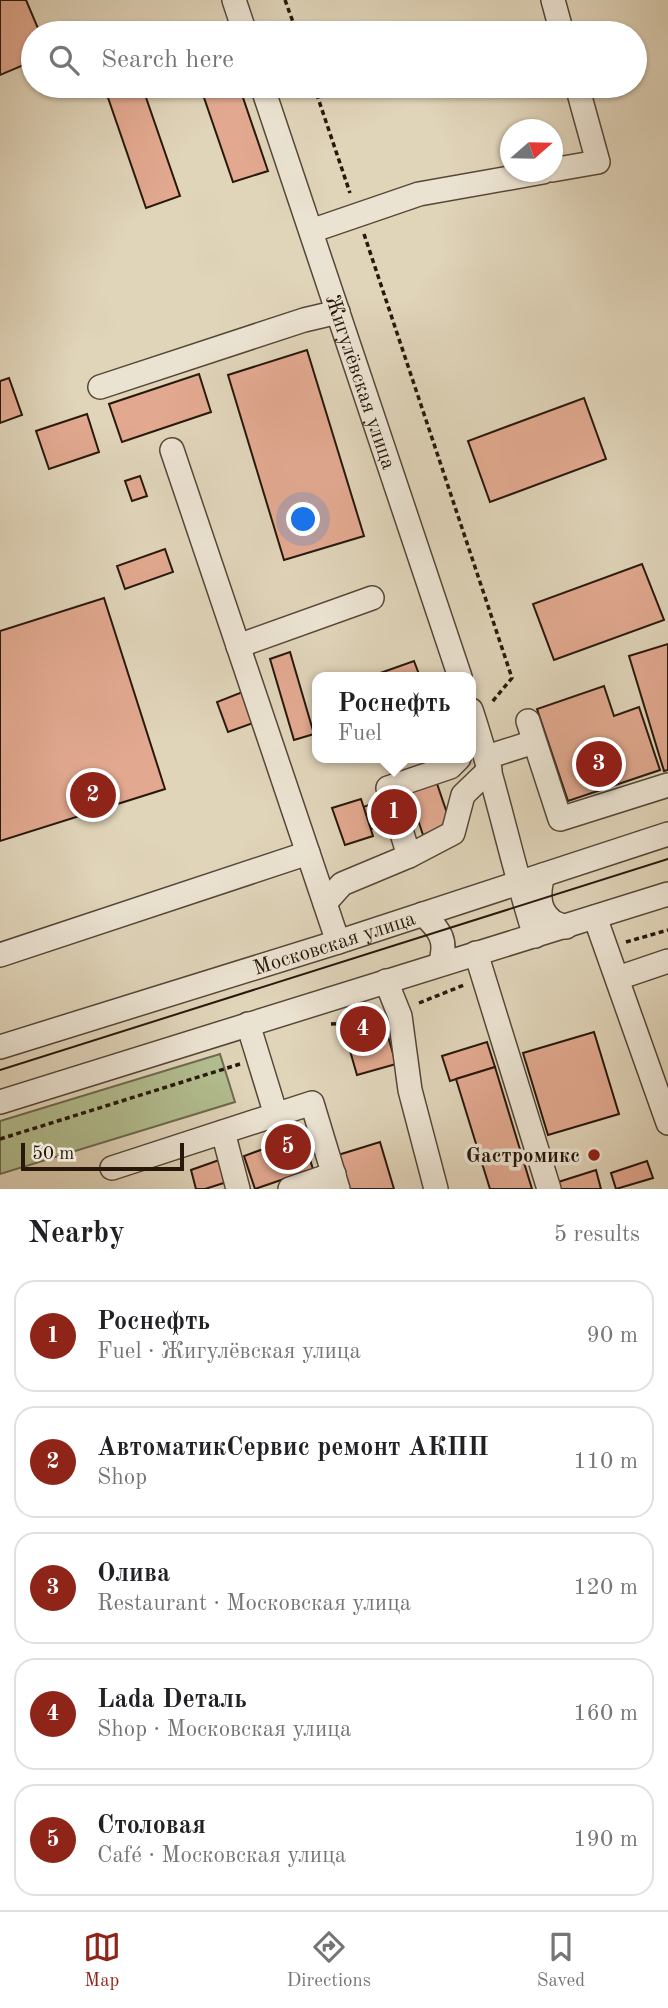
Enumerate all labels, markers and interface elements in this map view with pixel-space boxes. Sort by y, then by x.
search box [21,21,647,98]
icon: search [45,41,83,79]
text: Search here [101,47,234,73]
north arrow [500,119,563,182]
street label: Жигулёвская улица [321,292,399,472]
your location [286,502,320,536]
popup [312,672,476,763]
text: Роснефть [337,691,451,717]
text: Fuel [337,722,382,745]
pin: 3 [576,738,622,790]
pin: 2 [70,769,116,821]
pin: 1 [371,786,417,838]
street label: Московская улица [251,908,418,980]
pin: 4 [340,1003,386,1055]
pin: 5 [265,1121,311,1173]
scale bar [21,1140,184,1172]
text: 50 m [32,1145,74,1164]
place label: Gастромикс [466,1146,580,1167]
marker: Gастромикс [586,1147,602,1163]
text: Nearby [28,1219,125,1249]
text: 5 results [554,1223,640,1246]
text: Роснефть [97,1309,210,1335]
text: 1 [46,1324,60,1347]
text: 90 m [587,1324,638,1347]
text: Fuel · Жигулёвская улица [97,1340,361,1363]
text: АвтоматикСервис ремонт АКПП [97,1435,489,1461]
text: 2 [46,1450,60,1473]
text: 110 m [573,1450,638,1473]
text: Shop [97,1466,147,1489]
text: Олива [97,1561,170,1587]
text: 3 [46,1576,60,1599]
text: 120 m [573,1576,638,1599]
text: Restaurant · Московская улица [97,1592,411,1615]
text: Lada Dеталь [97,1687,247,1713]
text: 4 [46,1702,60,1725]
text: 160 m [573,1702,638,1725]
text: Shop · Московская улица [97,1718,351,1741]
text: Столовая [97,1813,206,1839]
text: 5 [46,1828,60,1851]
text: 190 m [573,1828,638,1851]
text: Café · Московская улица [97,1844,346,1867]
tab: Map [83,1928,121,1993]
tab: Directions [287,1928,371,1993]
tab: Saved [537,1928,585,1993]

